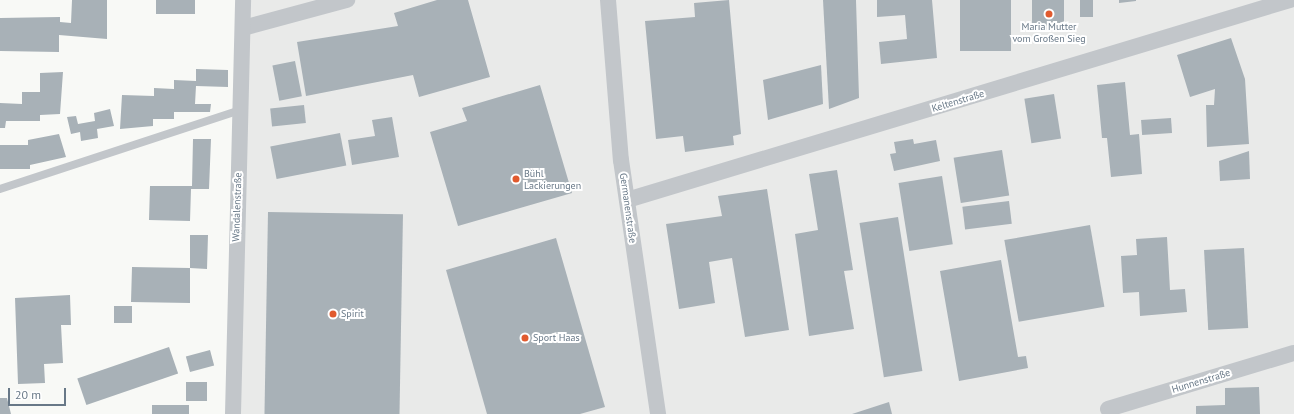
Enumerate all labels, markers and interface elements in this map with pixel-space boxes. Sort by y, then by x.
marker: Maria Mutter vom Großen Sieg [1044,9,1054,19]
place label: Maria Mutter vom Großen Sieg [1012,20,1086,44]
street label: Keltenstraße [930,87,986,115]
place label: Bühl Lackierungen [524,167,581,190]
street label: Wandalenstraße [230,172,244,242]
street label: Germanenstraße [617,172,639,244]
marker: Bühl Lackierungen [511,174,521,184]
place label: Spirit [341,308,364,320]
marker: Spirit [328,309,338,319]
place label: Sport Haas [533,332,580,344]
marker: Sport Haas [520,333,530,343]
street label: Hunnenstraße [1170,366,1232,396]
scale bar [10,380,68,406]
text: 20 m [15,387,41,402]

